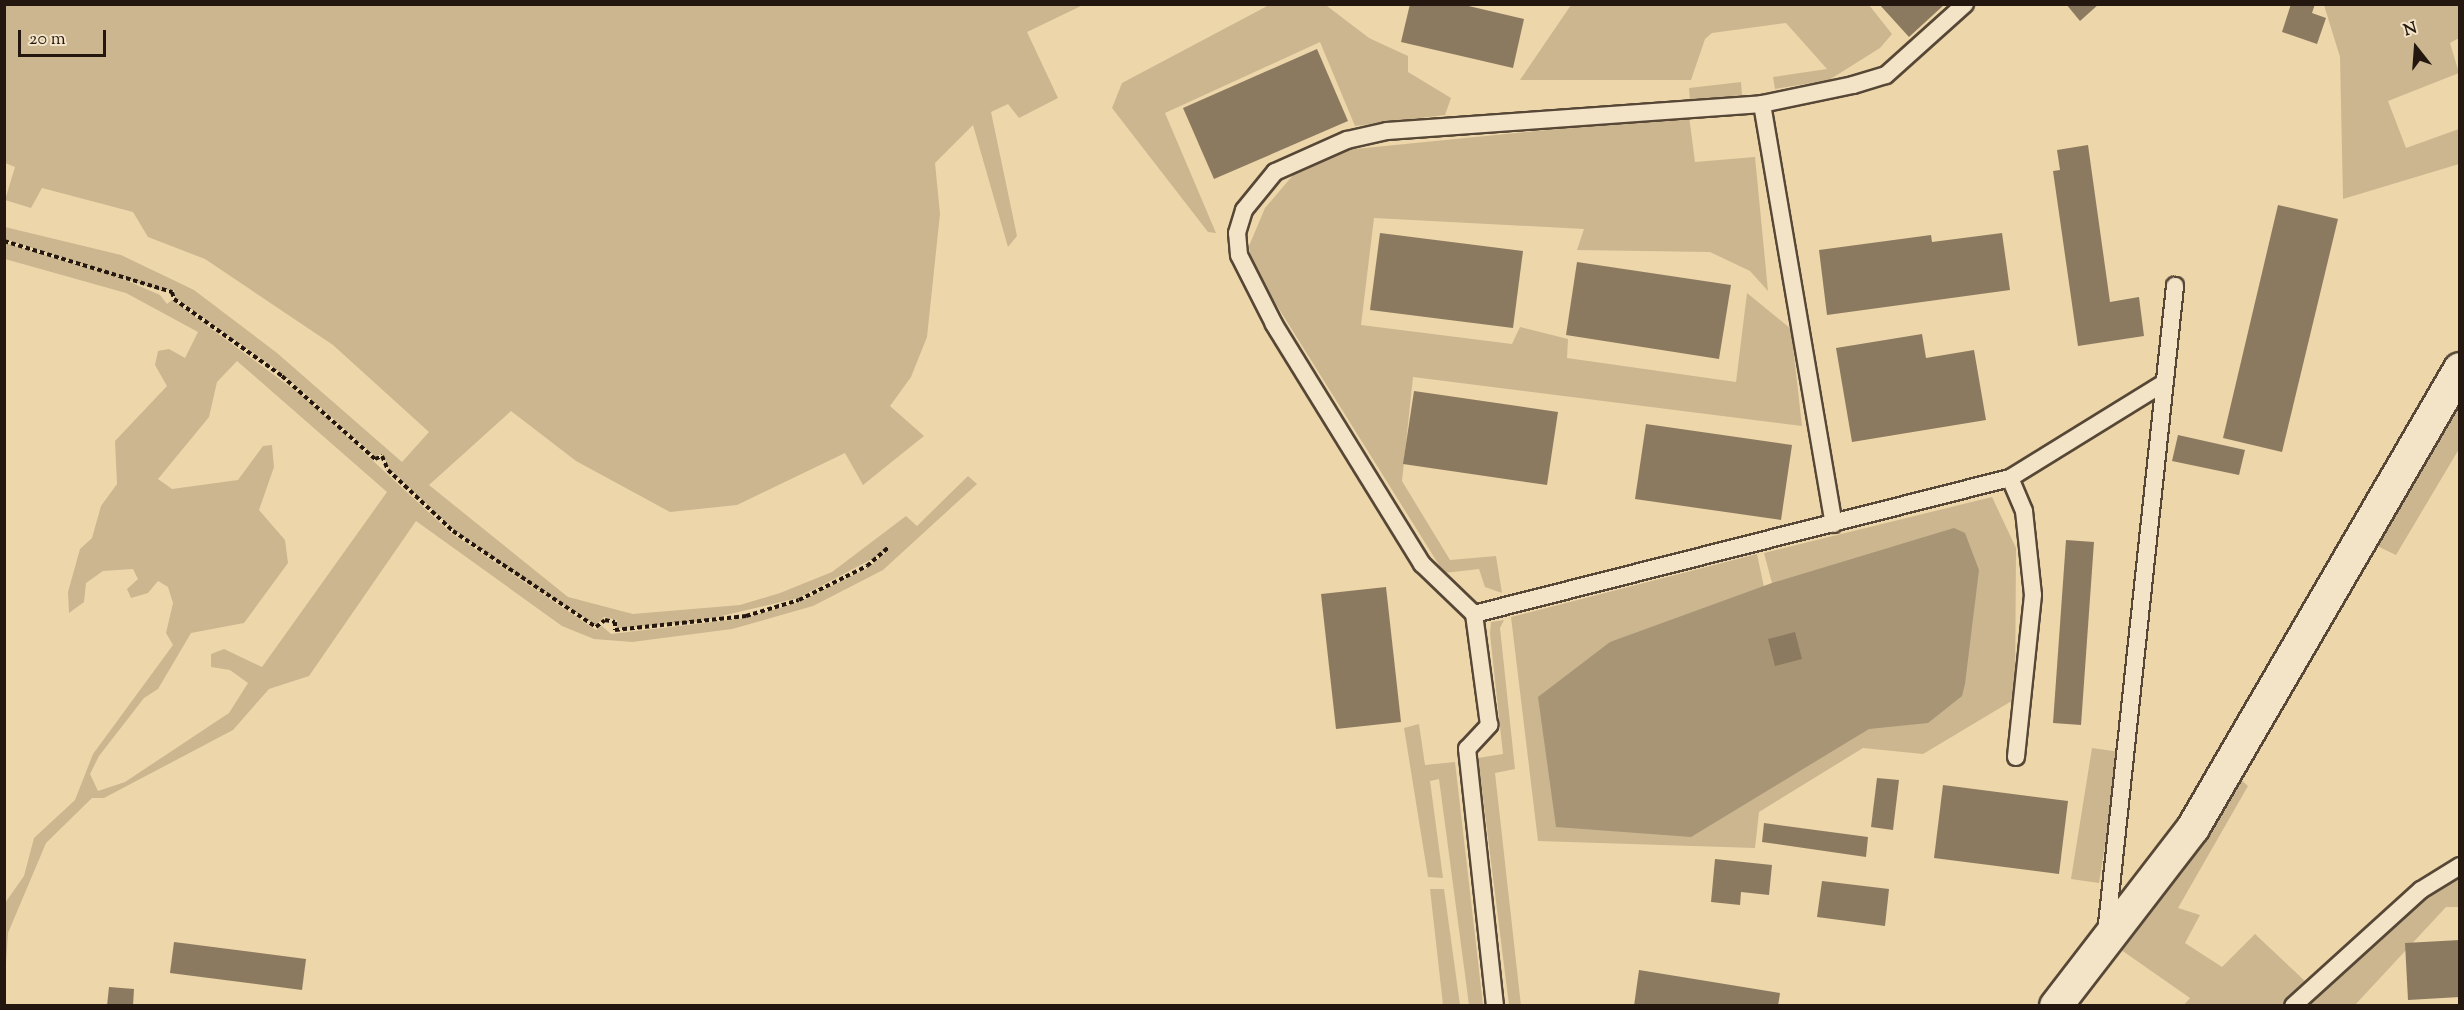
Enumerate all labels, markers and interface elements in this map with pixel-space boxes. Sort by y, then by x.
text: N [2401,17,2420,43]
scale bar [21,18,110,56]
north arrow [2386,18,2446,78]
text: 20 m [29,27,66,53]

